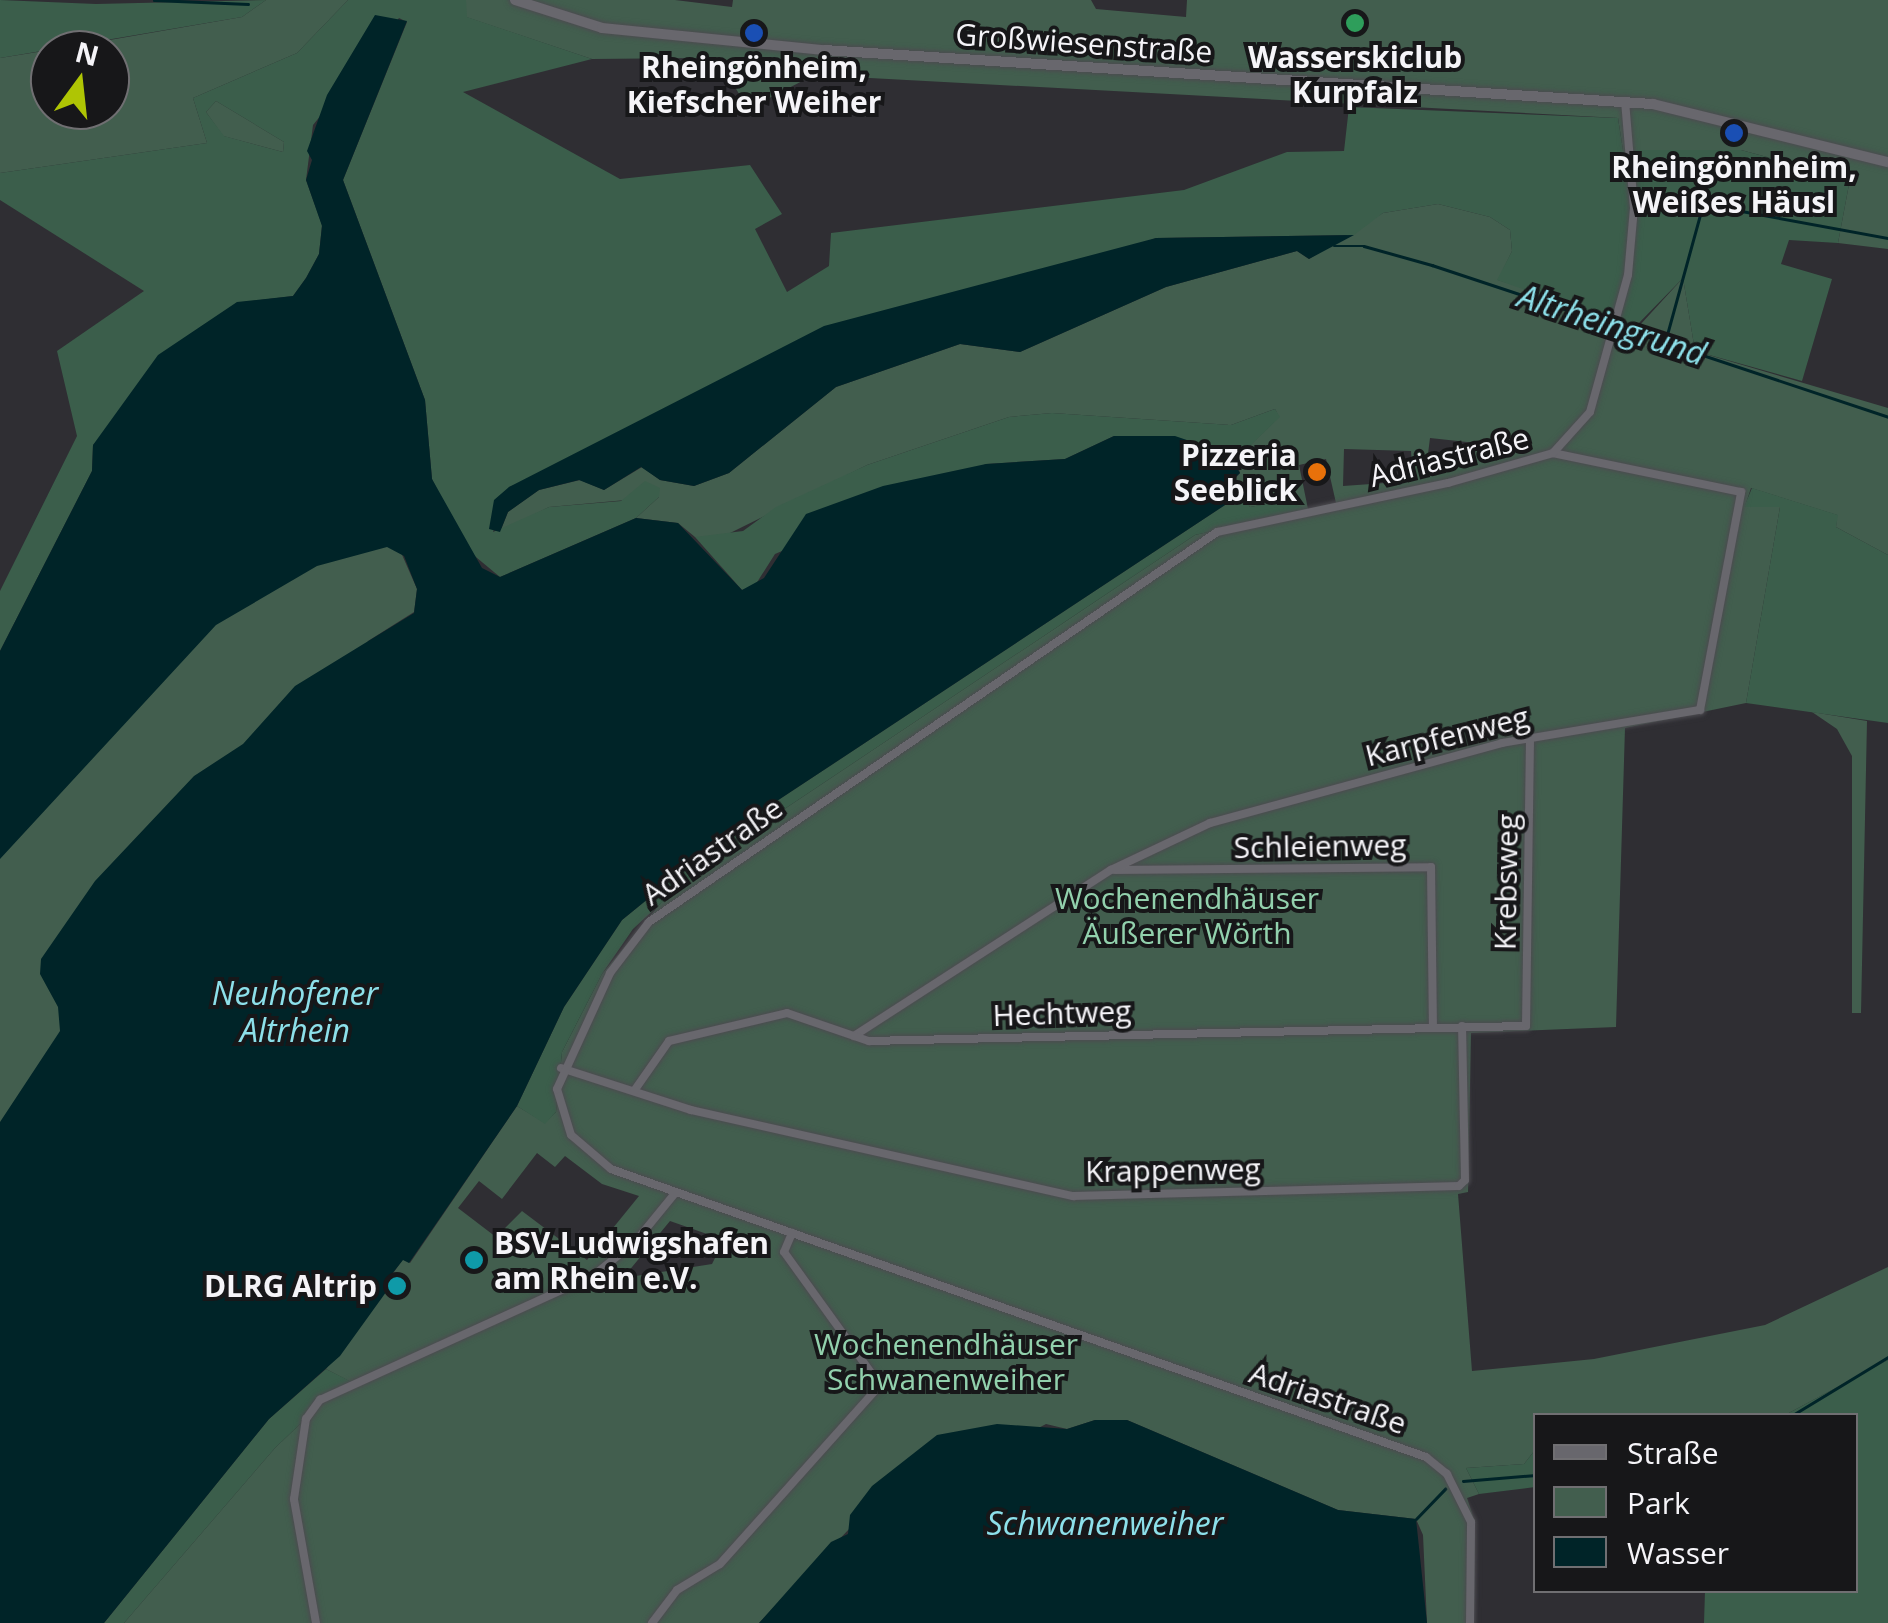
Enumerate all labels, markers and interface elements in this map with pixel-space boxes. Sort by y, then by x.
marker: Wasserskiclub Kurpfalz [1344,12,1366,34]
street label: Großwiesenstraße [954,16,1214,70]
marker: Rheingönheim, Kiefscher Weiher [743,22,765,44]
north arrow [30,30,130,130]
text: N [71,32,103,74]
place label: Wasserskiclub Kurpfalz [1248,39,1462,110]
place label: Rheingönheim, Kiefscher Weiher [627,49,881,120]
marker: Rheingönnheim, Weißes Häusl [1723,122,1745,144]
place label: Rheingönnheim, Weißes Häusl [1611,149,1857,220]
water label: Altrheingrund [1513,277,1711,373]
street label: Adriastraße [1365,420,1533,494]
place label: Pizzeria Seeblick [1174,437,1297,508]
marker: Pizzeria Seeblick [1306,461,1328,483]
street label: Karpfenweg [1361,698,1533,774]
street label: Adriastraße [635,789,789,913]
street label: Krebsweg [1487,813,1525,951]
street label: Schleienweg [1233,826,1407,866]
park label: Wochenendhäuser Äußerer Wörth [1055,880,1319,950]
water label: Neuhofener Altrhein [212,975,378,1050]
street label: Hechtweg [992,993,1132,1033]
street label: Krappenweg [1085,1150,1261,1190]
place label: BSV-Ludwigshafen am Rhein e.V. [494,1225,769,1296]
marker: BSV-Ludwigshafen am Rhein e.V. [463,1249,485,1271]
place label: DLRG Altrip [204,1268,377,1304]
marker: DLRG Altrip [386,1275,408,1297]
park label: Wochenendhäuser Schwanenweiher [814,1326,1078,1396]
street label: Adriastraße [1245,1354,1411,1442]
legend [1533,1413,1858,1593]
text: Straße [1627,1432,1719,1473]
text: Park [1627,1482,1690,1523]
water label: Schwanenweiher [987,1504,1223,1542]
text: Wasser [1627,1532,1729,1573]

